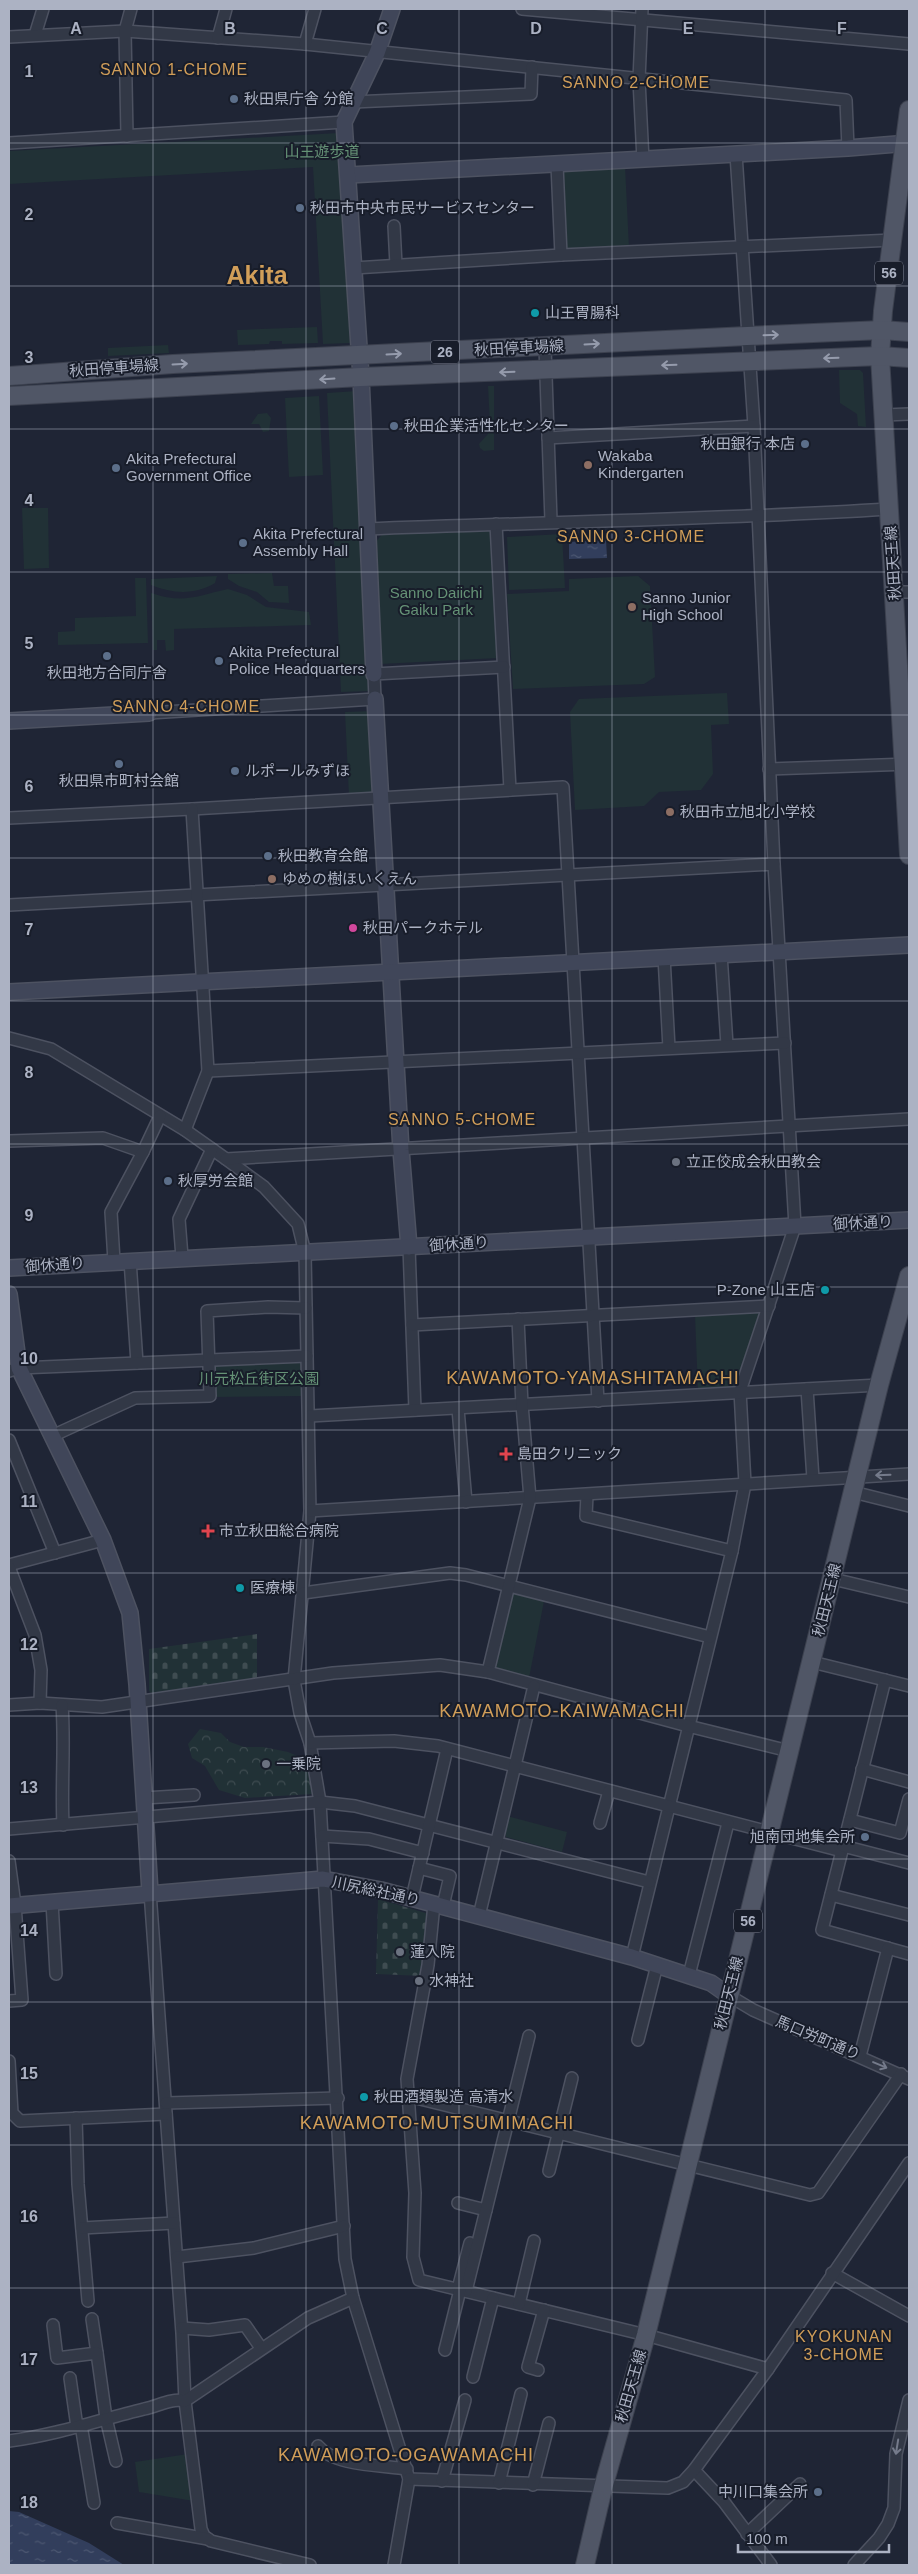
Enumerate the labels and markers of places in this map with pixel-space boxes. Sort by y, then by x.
place label: 秋田県庁舎 分館 [244,90,353,107]
marker: 秋田県庁舎 分館 [228,93,240,105]
place label: 秋田市中央市民サービスセンター [310,199,535,216]
marker: 秋田市中央市民サービスセンター [294,202,306,214]
place label: 山王胃腸科 [545,304,620,321]
marker: 山王胃腸科 [529,307,541,319]
place label: 秋田企業活性化センター [404,417,569,434]
marker: 秋田企業活性化センター [388,420,400,432]
place label: 秋田銀行 本店 [701,435,795,452]
marker: 秋田銀行 本店 [799,438,811,450]
place label: Wakaba Kindergarten [598,447,684,481]
place label: Akita Prefectural Government Office [126,450,252,484]
marker: Wakaba Kindergarten [582,459,594,471]
marker: Akita Prefectural Government Office [110,462,122,474]
place label: Akita Prefectural Assembly Hall [253,525,363,559]
marker: Akita Prefectural Assembly Hall [237,537,249,549]
place label: Sanno Junior High School [642,589,730,623]
marker: Sanno Junior High School [626,601,638,613]
place label: Akita Prefectural Police Headquarters [229,643,365,677]
marker: 秋田地方合同庁舎 [101,650,113,662]
marker: Akita Prefectural Police Headquarters [213,655,225,667]
place label: 秋田地方合同庁舎 [47,664,167,681]
marker: 秋田県市町村会館 [113,758,125,770]
place label: ルポールみずほ [245,762,350,779]
marker: ルポールみずほ [229,765,241,777]
place label: 秋田県市町村会館 [59,772,179,789]
place label: 秋田市立旭北小学校 [680,803,815,820]
marker: 秋田市立旭北小学校 [664,806,676,818]
place label: 秋田教育会館 [278,847,368,864]
marker: 秋田教育会館 [262,850,274,862]
place label: ゆめの樹ほいくえん [282,870,417,887]
marker: ゆめの樹ほいくえん [266,873,278,885]
place label: 秋田パークホテル [363,919,483,936]
marker: 秋田パークホテル [347,922,359,934]
place label: 立正佼成会秋田教会 [686,1153,821,1170]
marker: 立正佼成会秋田教会 [670,1156,682,1168]
place label: 秋厚労会館 [178,1172,253,1189]
marker: 秋厚労会館 [162,1175,174,1187]
place label: P-Zone 山王店 [717,1281,815,1298]
marker: P-Zone 山王店 [819,1284,831,1296]
place label: 島田クリニック [517,1445,622,1462]
marker: 島田クリニック [499,1447,513,1461]
place label: 市立秋田総合病院 [219,1522,339,1539]
marker: 市立秋田総合病院 [201,1524,215,1538]
place label: 医療棟 [250,1579,295,1596]
marker: 医療棟 [234,1582,246,1594]
place label: 一乗院 [276,1755,321,1772]
marker: 一乗院 [260,1758,272,1770]
place label: 旭南団地集会所 [750,1828,855,1845]
marker: 旭南団地集会所 [859,1831,871,1843]
place label: 蓮入院 [410,1943,455,1960]
marker: 蓮入院 [394,1946,406,1958]
place label: 水神社 [429,1972,474,1989]
marker: 水神社 [413,1975,425,1987]
place label: 秋田酒類製造 高清水 [374,2088,513,2105]
marker: 秋田酒類製造 高清水 [358,2091,370,2103]
place label: 中川口集会所 [718,2483,808,2500]
marker: 中川口集会所 [812,2486,824,2498]

